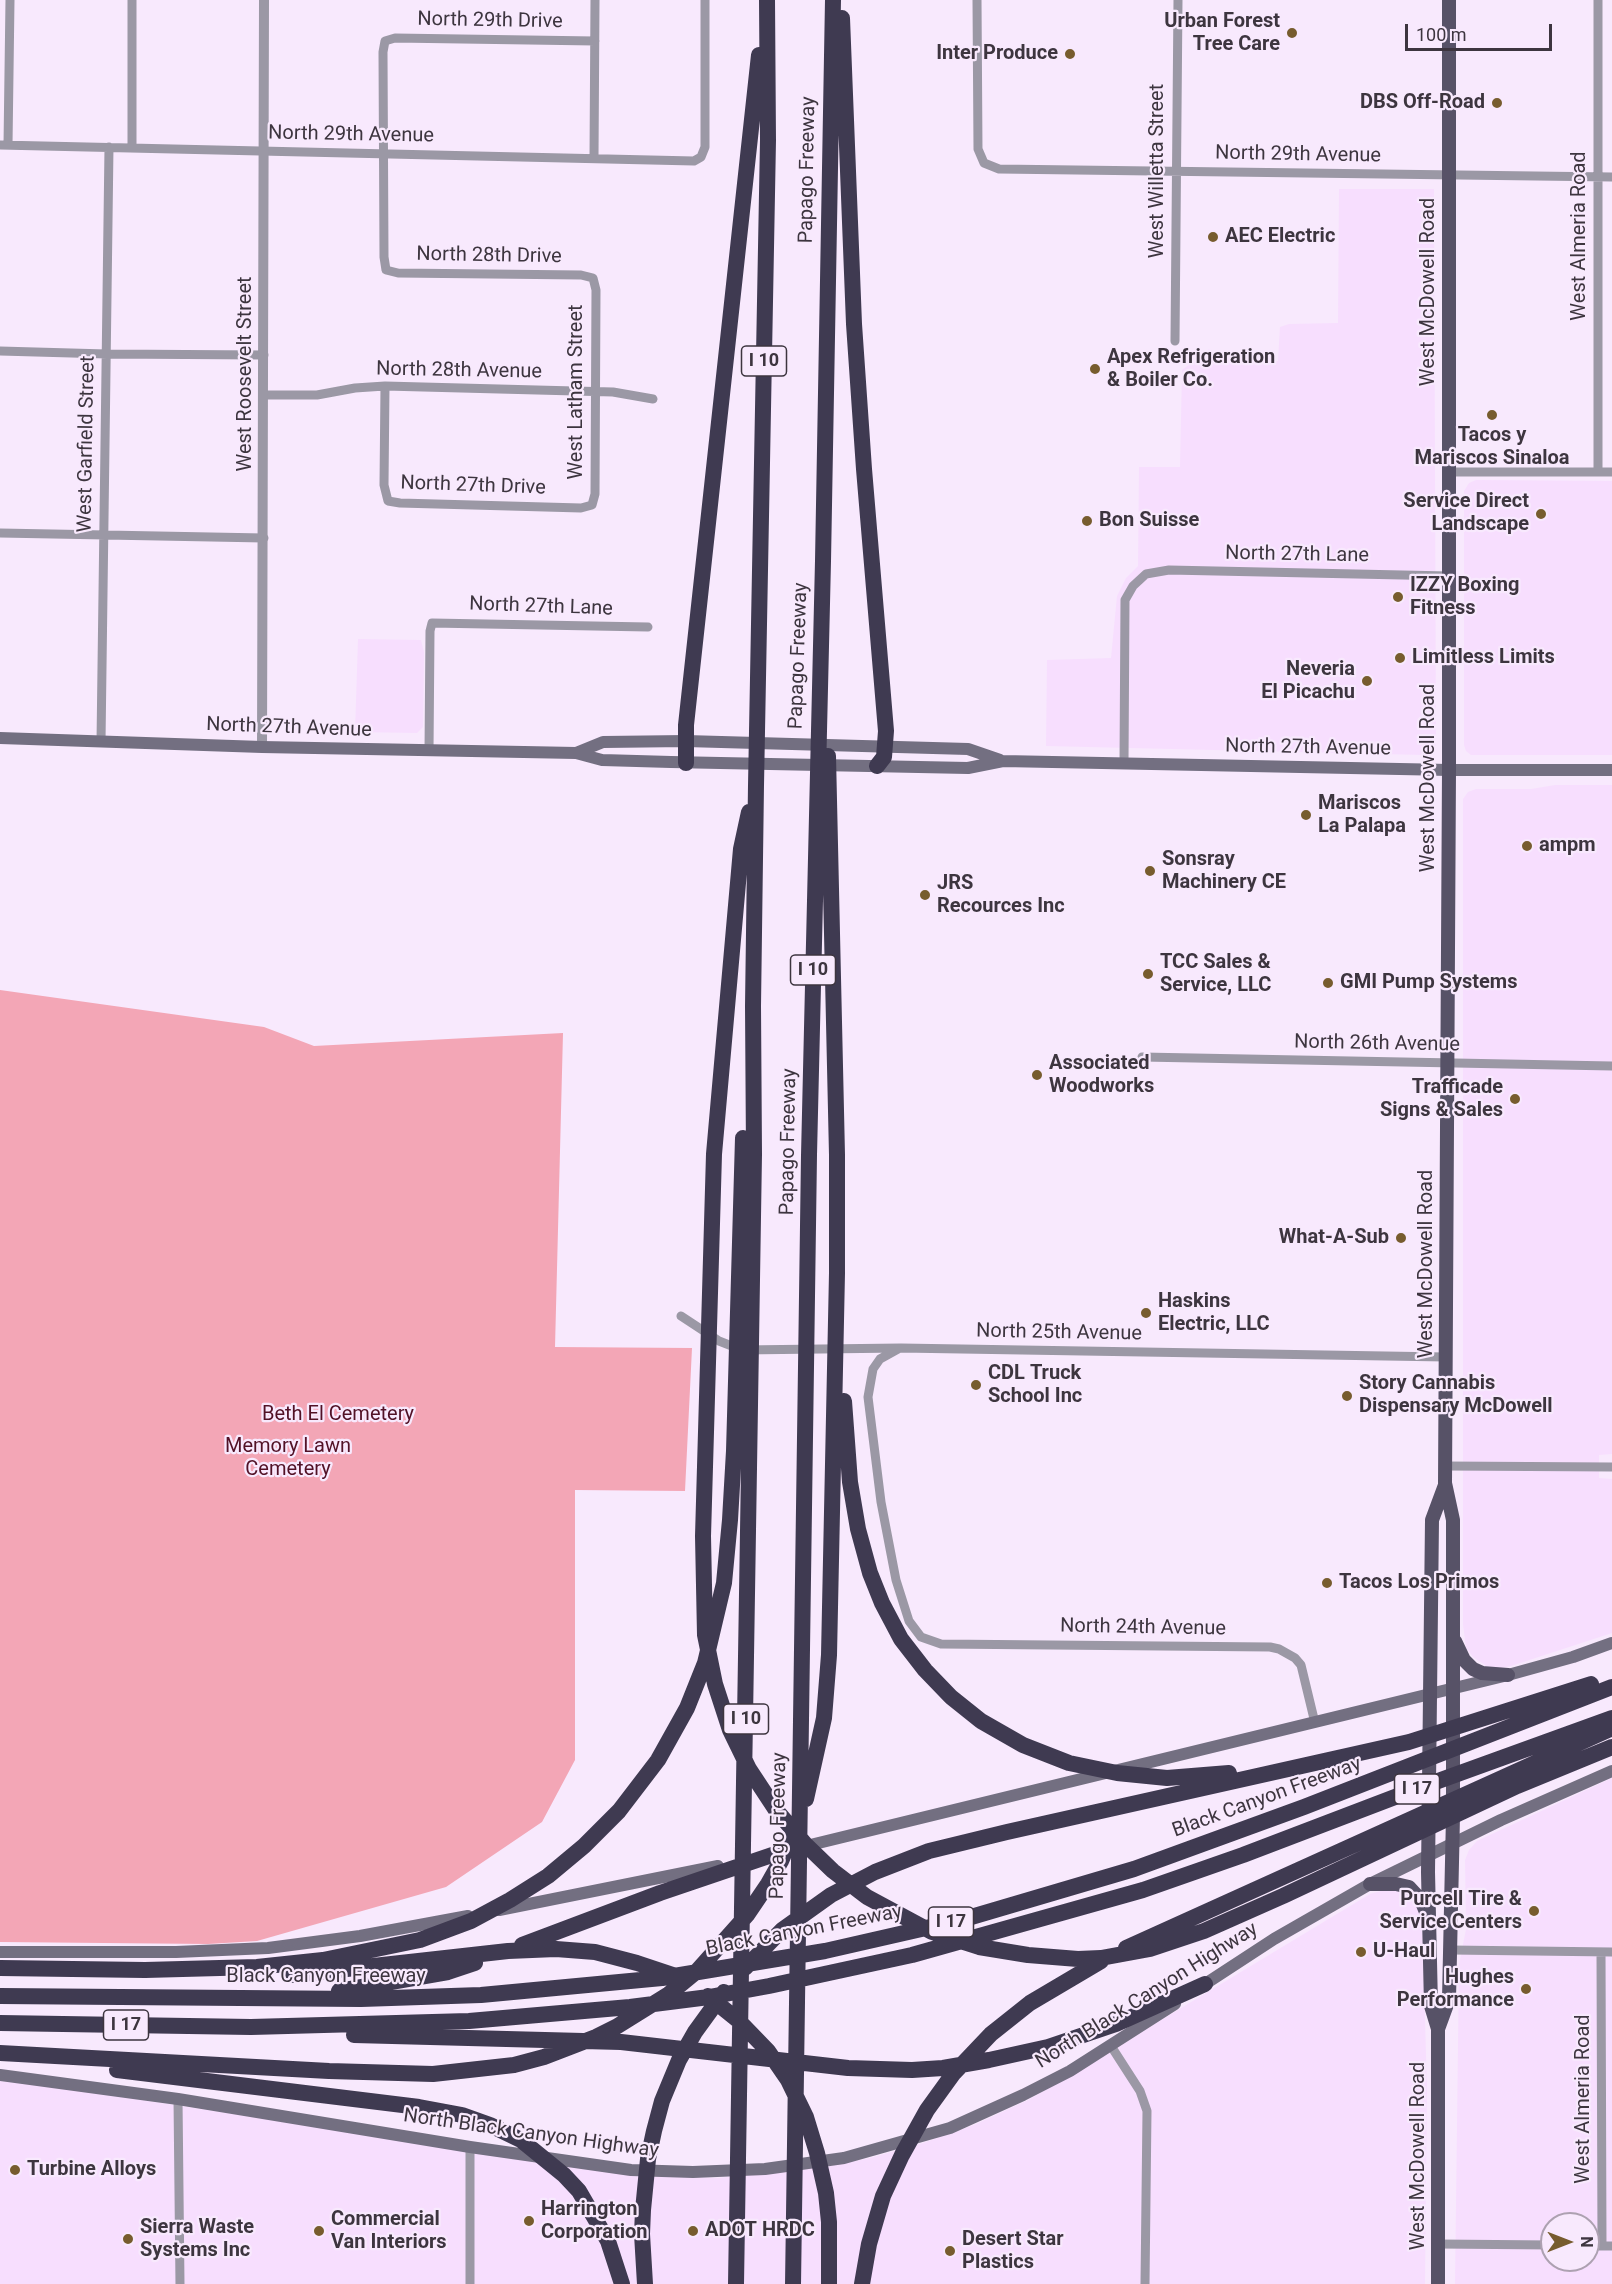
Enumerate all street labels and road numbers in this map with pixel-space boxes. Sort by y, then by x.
street label: North 29th Drive [417,8,563,34]
street label: West Willetta Street [1146,84,1170,258]
street label: Papago Freeway [795,96,821,244]
street label: North 29th Avenue [268,122,434,148]
street label: North 29th Avenue [1215,142,1381,168]
street label: West Almeria Road [1568,151,1592,321]
street label: West McDowell Road [1417,198,1441,386]
street label: North 28th Drive [416,243,562,269]
street label: West Roosevelt Street [234,276,258,472]
street label: West Latham Street [565,304,589,480]
road number: I 10 [742,346,786,376]
street label: West Garfield Street [73,355,101,533]
street label: North 28th Avenue [376,358,542,384]
street label: North 27th Drive [400,471,546,501]
street label: North 27th Lane [1225,542,1369,568]
street label: Papago Freeway [784,582,814,730]
street label: North 27th Lane [469,592,613,622]
street label: West McDowell Road [1417,684,1441,872]
street label: North 27th Avenue [206,713,372,743]
street label: North 27th Avenue [1225,735,1391,761]
road number: I 10 [790,955,836,985]
street label: North 26th Avenue [1294,1031,1460,1057]
street label: Papago Freeway [776,1068,802,1216]
street label: West McDowell Road [1415,1170,1439,1358]
street label: North 25th Avenue [976,1320,1142,1346]
street label: North 24th Avenue [1060,1615,1226,1641]
road number: I 10 [724,1704,768,1734]
street label: Papago Freeway [766,1752,792,1900]
street label: Black Canyon Freeway [1169,1753,1365,1843]
road number: I 17 [1394,1774,1440,1804]
street label: Black Canyon Freeway [704,1900,904,1962]
road number: I 17 [928,1907,974,1937]
street label: North Black Canyon Highway [1031,1918,1263,2074]
street label: Black Canyon Freeway [226,1965,426,1989]
road number: I 17 [104,2010,148,2040]
street label: West Almeria Road [1572,2014,1596,2184]
street label: West McDowell Road [1407,2062,1431,2250]
street label: North Black Canyon Highway [402,2104,660,2164]

